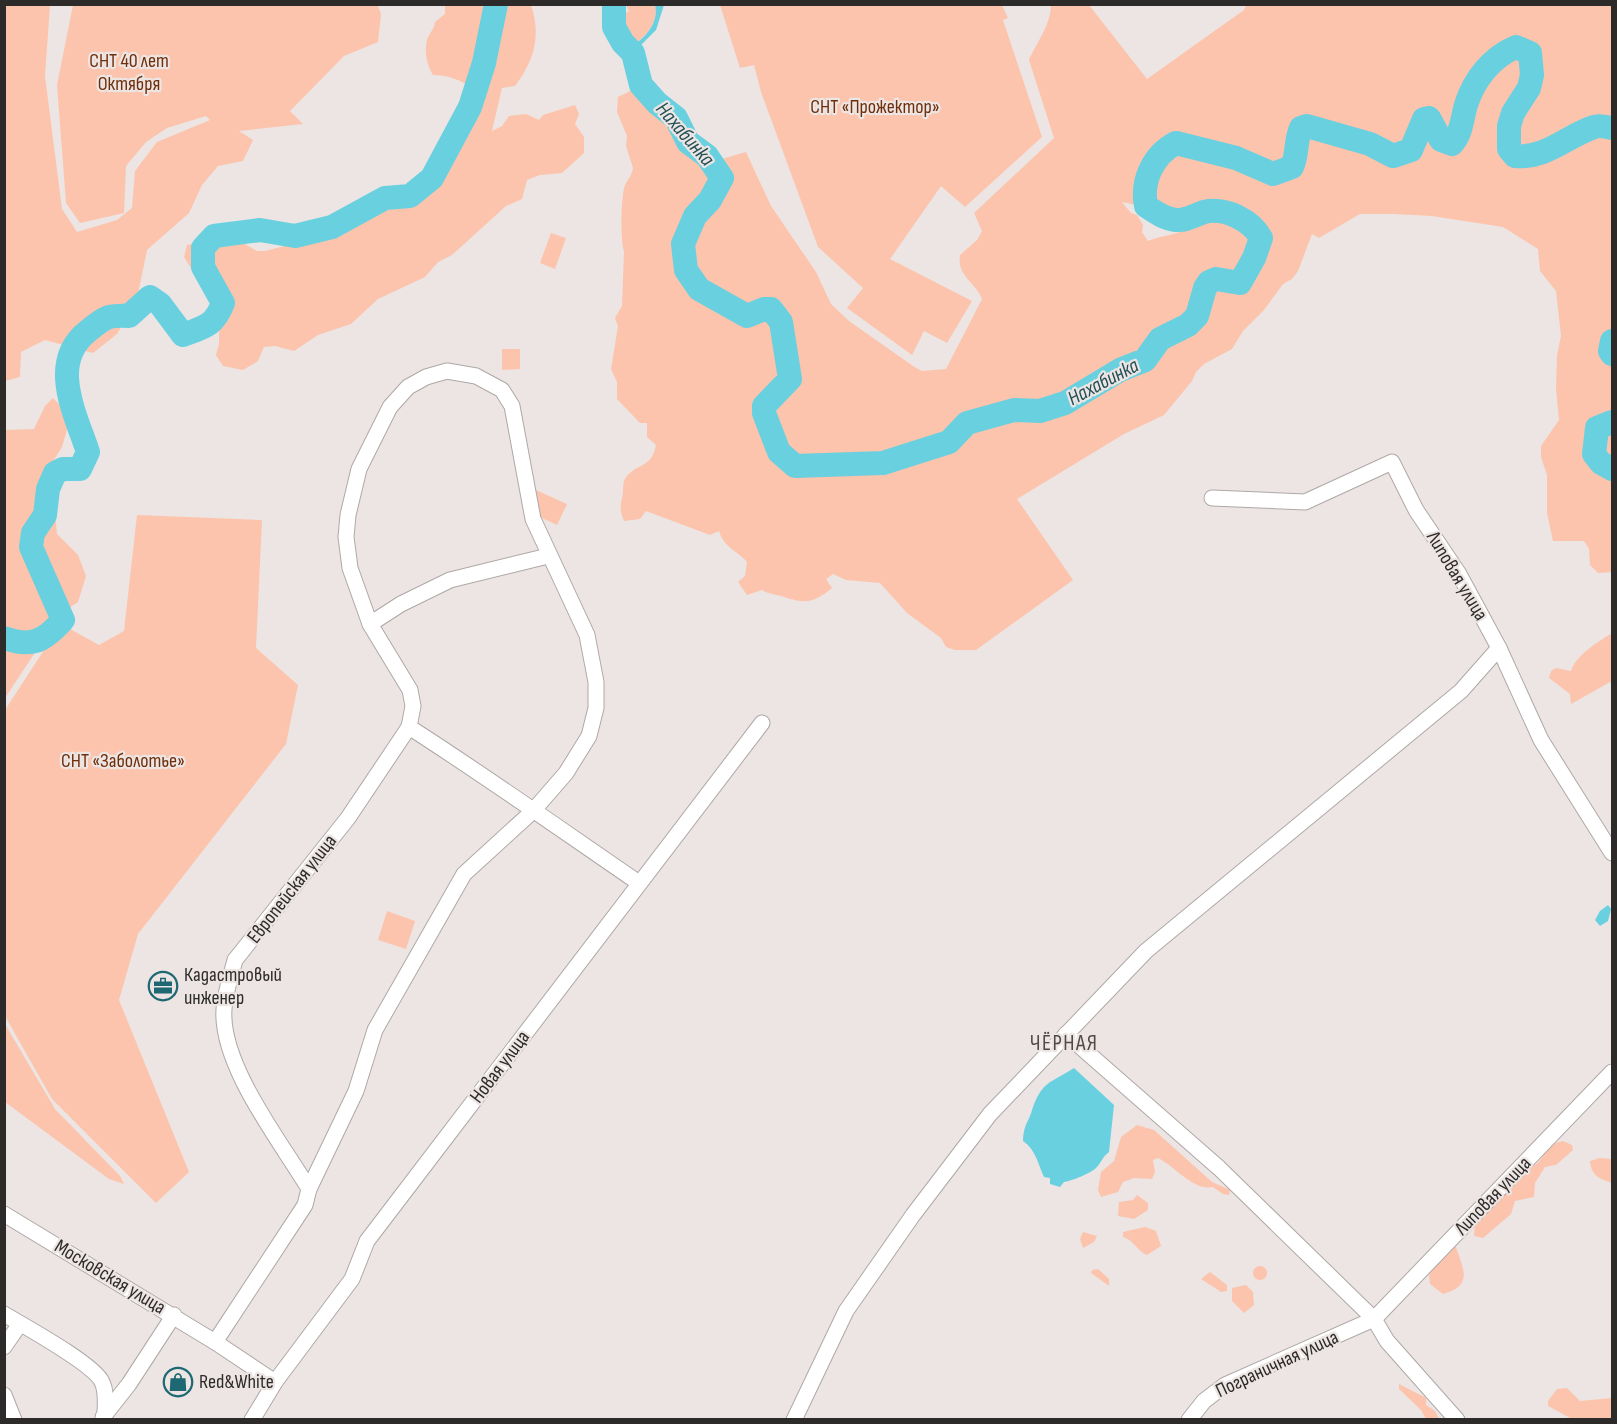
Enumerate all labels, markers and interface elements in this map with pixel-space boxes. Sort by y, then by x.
park label: СНТ 40 лет Октября [89,49,169,96]
park label: СНТ «Прожектор» [810,95,940,119]
water label: Нахабинка [650,97,720,172]
water label: Нахабинка [1063,353,1143,411]
street label: Липовая улица [1421,526,1493,625]
park label: СНТ «Заболотье» [61,749,185,773]
street label: Европейская улица [242,830,342,948]
place label: Кадастровый инженер [184,963,282,1010]
office icon: Кадастровый инженер [147,970,179,1002]
street label: Новая улица [465,1026,535,1108]
district label: ЧЁРНАЯ [1030,1030,1098,1057]
street label: Липовая улица [1449,1152,1536,1241]
street label: Московская улица [50,1234,170,1320]
street label: Пограничная улица [1212,1325,1342,1403]
shop icon: Red&White [162,1366,194,1398]
place label: Red&White [199,1370,274,1394]

